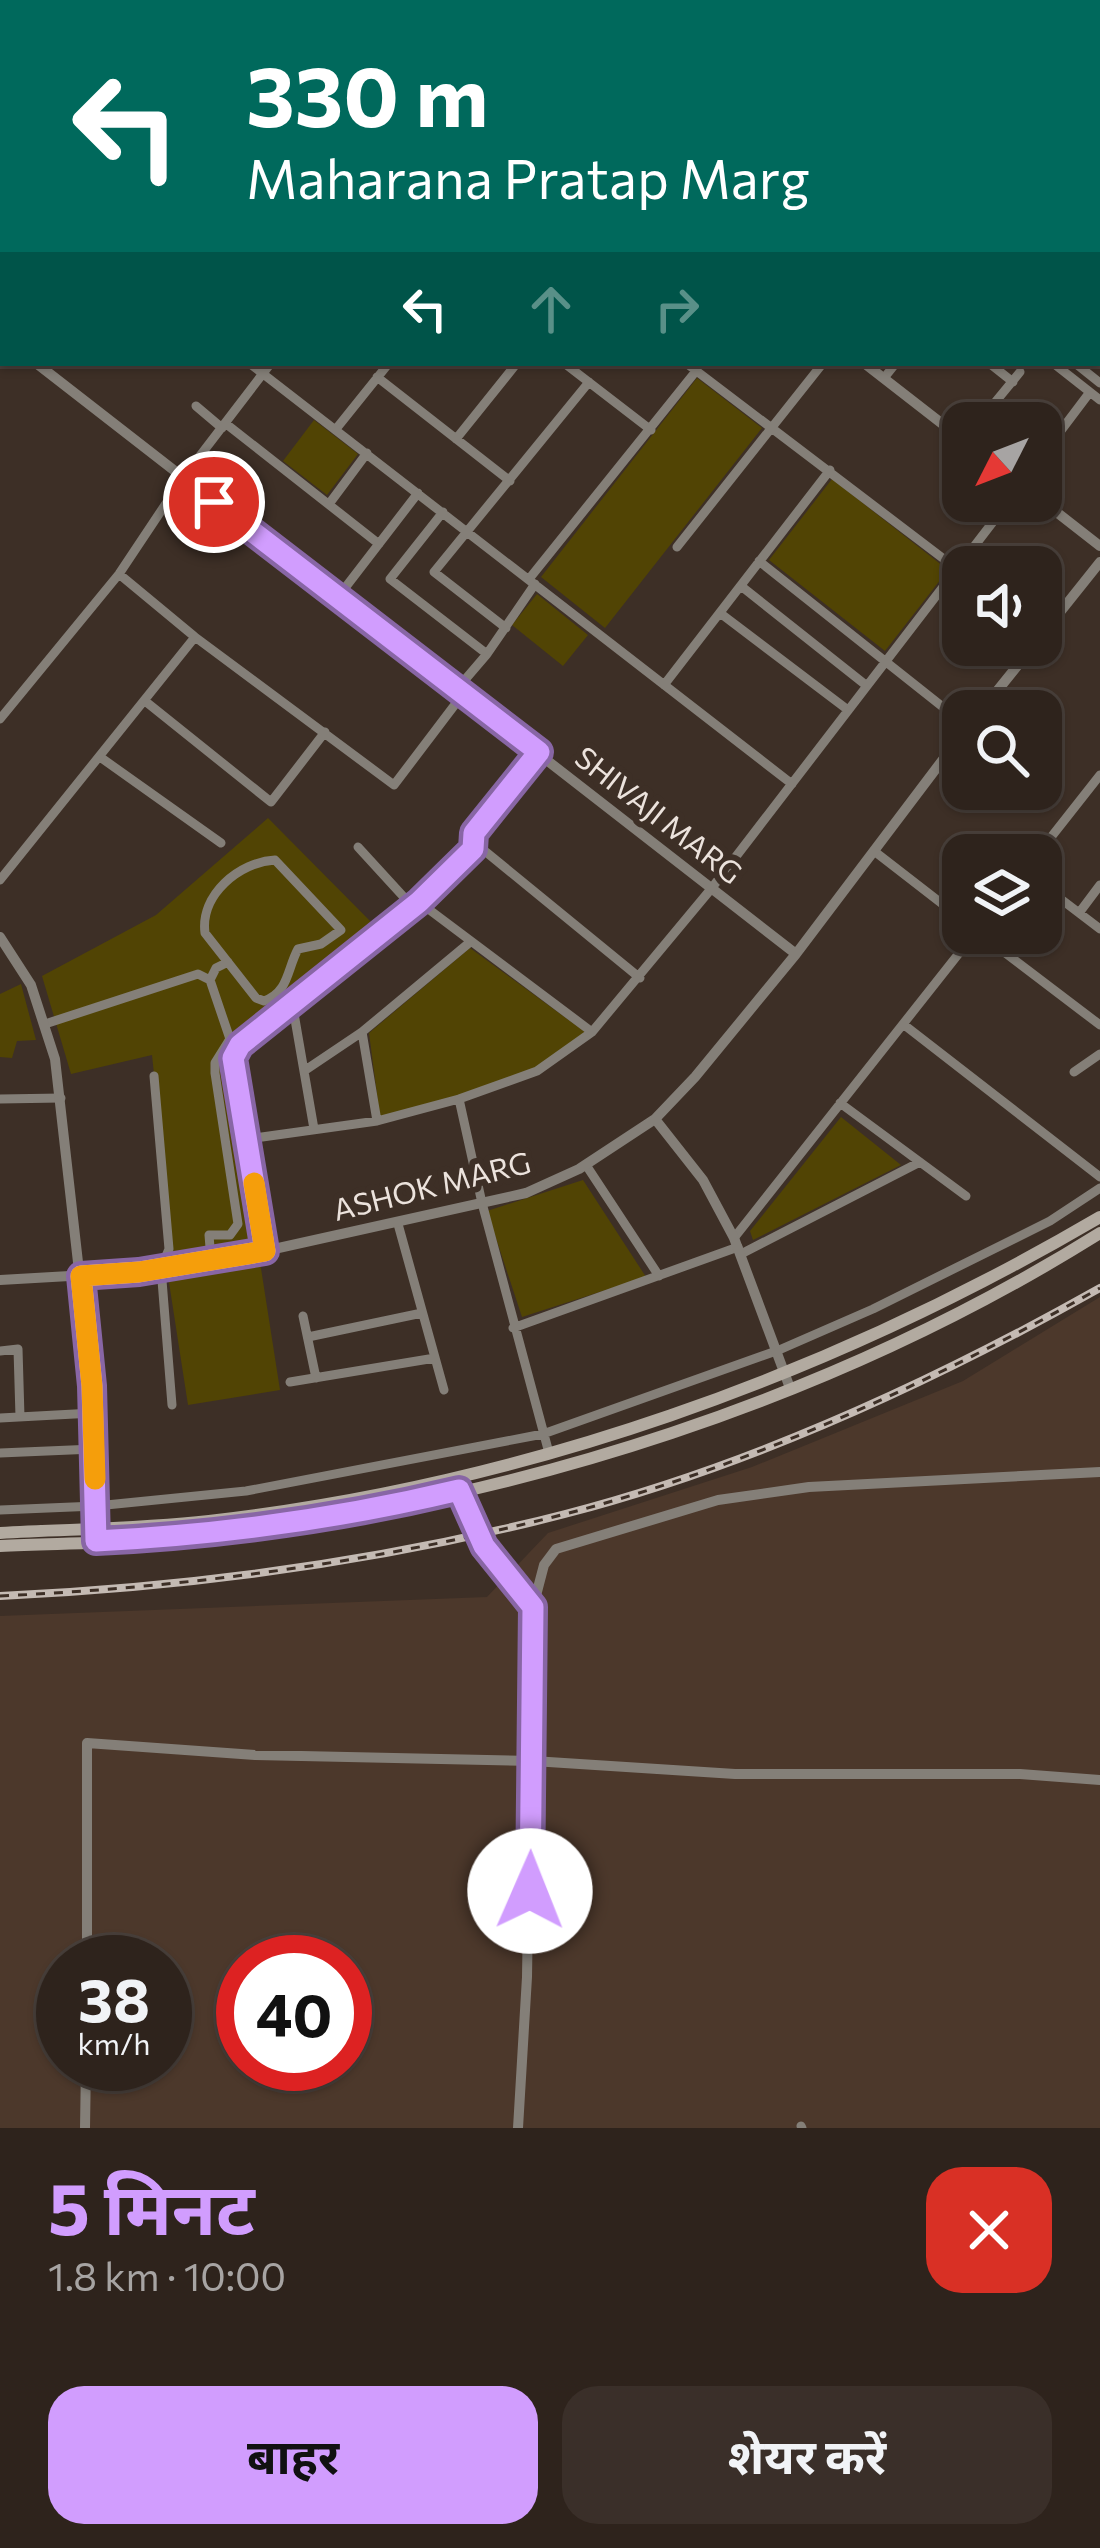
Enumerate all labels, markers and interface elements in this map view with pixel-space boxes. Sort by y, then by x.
text: 330 m [246,42,489,144]
icon: left [48,48,204,204]
text: Maharana Pratap Marg [246,144,809,210]
icon: left [392,276,458,342]
icon: ahead [518,276,584,342]
icon: right [644,276,710,342]
north arrow [942,402,1062,522]
map controls [942,402,1062,954]
pin [163,451,265,553]
icon: arrive [181,469,247,535]
button: sound [942,546,1062,666]
button: search [942,690,1062,810]
street label: SHIVAJI MARG [569,737,750,891]
button: layers [942,834,1062,954]
street label: ASHOK MARG [329,1142,534,1227]
position arrow [467,1828,593,1954]
speed limit sign: 40 [216,1935,372,2091]
text: 38 [78,1961,150,2034]
text: km/h [78,2024,150,2061]
text: 5 मिनट [48,2162,255,2250]
button: close [926,2167,1052,2293]
text: 1.8 km · 10:00 [48,2251,286,2299]
button: बाहर [48,2386,538,2524]
button: शेयर करें [562,2386,1052,2524]

